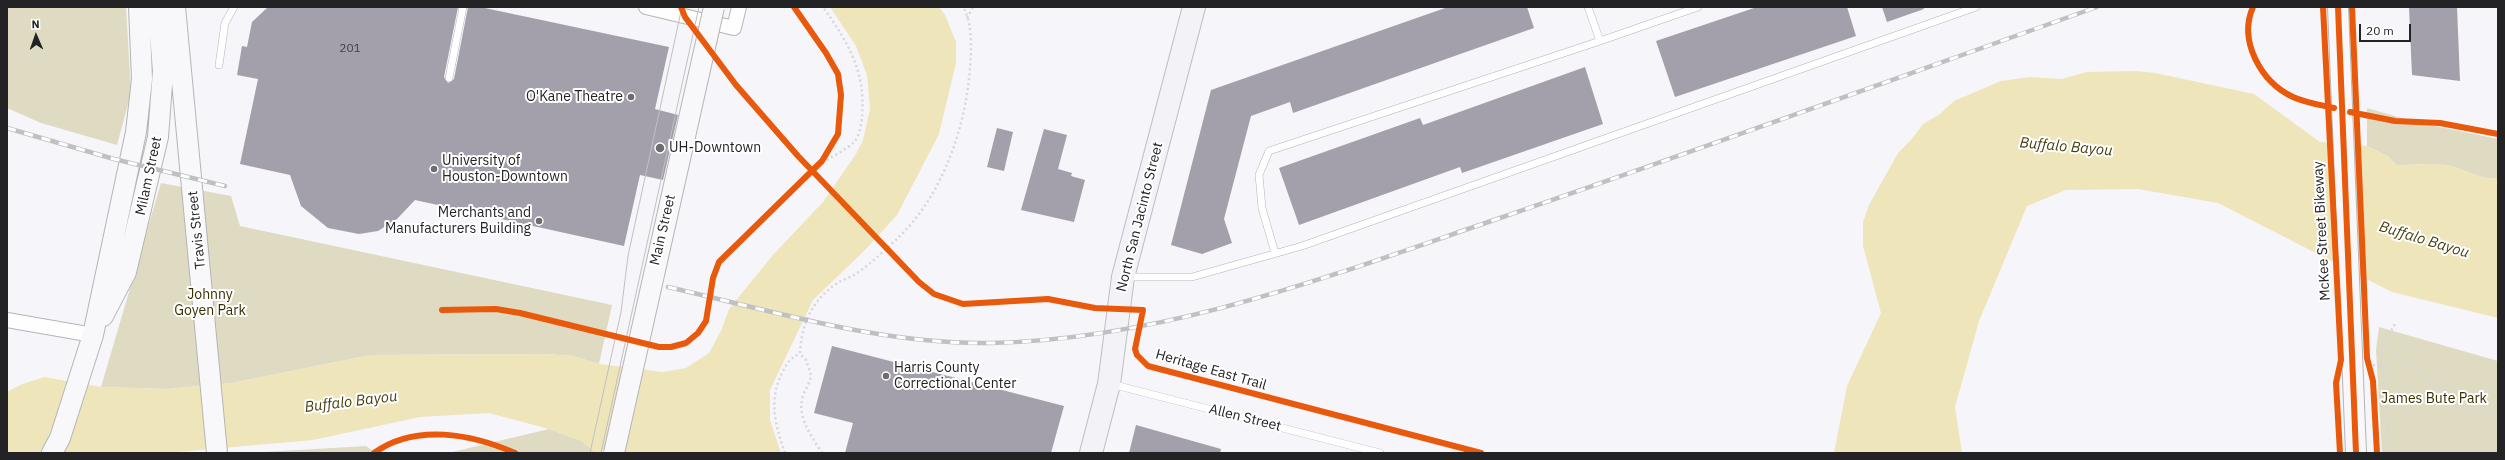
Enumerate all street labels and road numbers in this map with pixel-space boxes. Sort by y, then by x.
street label: Milam Street [132,135,166,217]
street label: North San Jacinto Street [1113,141,1167,293]
street label: McKee Street Bikeway [2310,161,2334,301]
street label: Travis Street [185,190,209,270]
street label: Main Street [647,193,679,267]
street label: Heritage East Trail [1154,346,1268,394]
street label: Allen Street [1207,401,1283,435]

